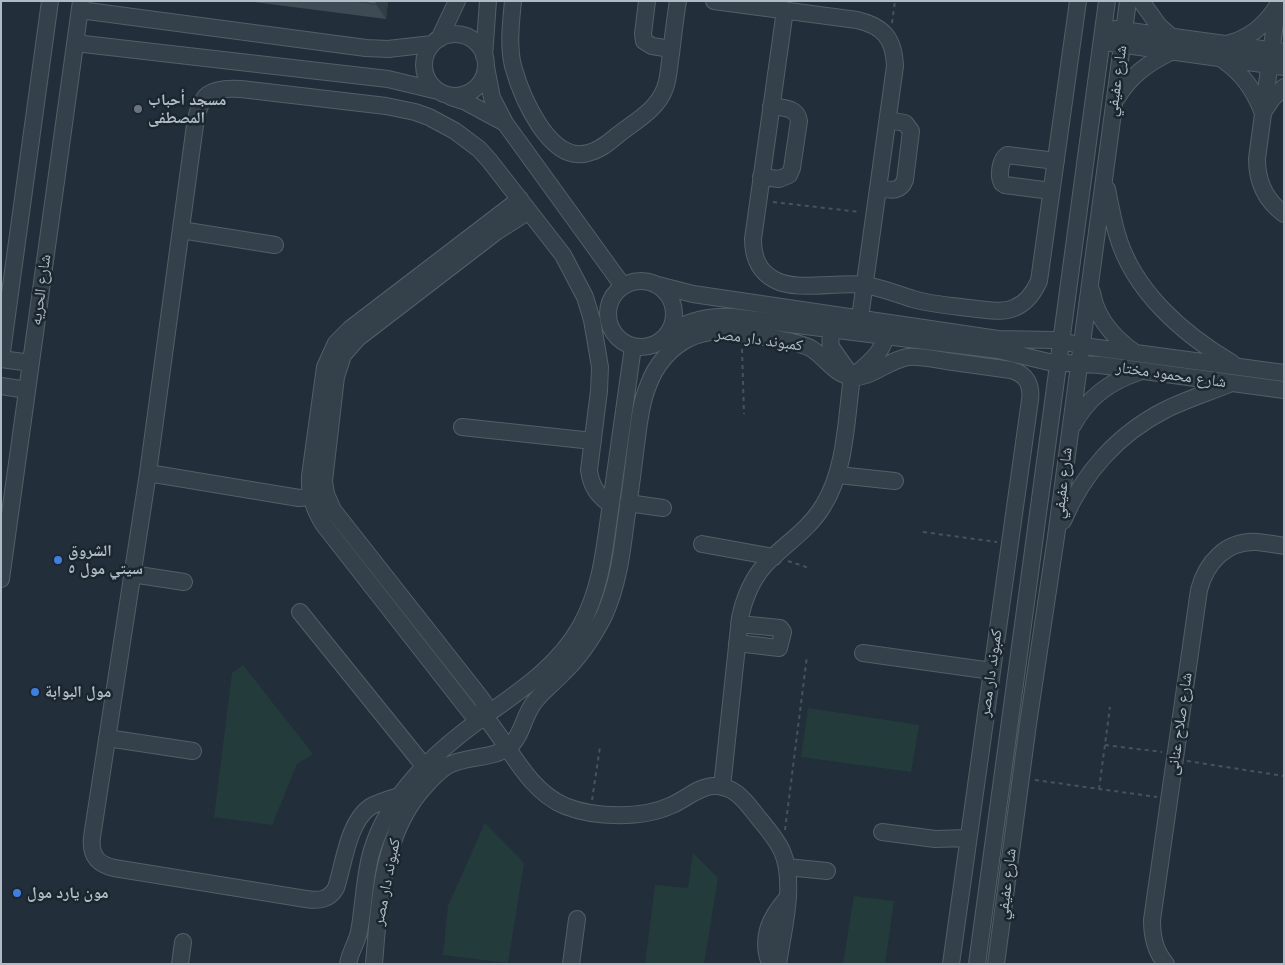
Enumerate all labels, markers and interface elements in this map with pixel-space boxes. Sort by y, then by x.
street label: شارع عفيفي [1102,44,1132,118]
place label: مسجد أحباب المصطفى [148,90,226,128]
marker: مسجد أحباب المصطفى [132,103,144,115]
street label: شارع الحريه [27,253,55,327]
street label: كمبوند دار مصر [714,324,804,356]
street label: شارع محمود مختار [1115,358,1227,392]
street label: شارع عفيفي [1049,446,1077,520]
place label: الشروق سيتي مول ٥ [68,541,143,579]
marker: الشروق سيتي مول ٥ [52,554,64,566]
street label: كمبوند دار مصر [975,628,1007,718]
street label: شارع صلاح عنانى [1163,671,1197,777]
place label: مول البوابة [45,682,111,702]
marker: مول البوابة [29,686,41,698]
street label: كمبوند دار مصر [369,837,405,927]
street label: شارع عفيفي [993,847,1021,921]
place label: مون يارد مول [27,883,109,903]
marker: مون يارد مول [11,887,23,899]

